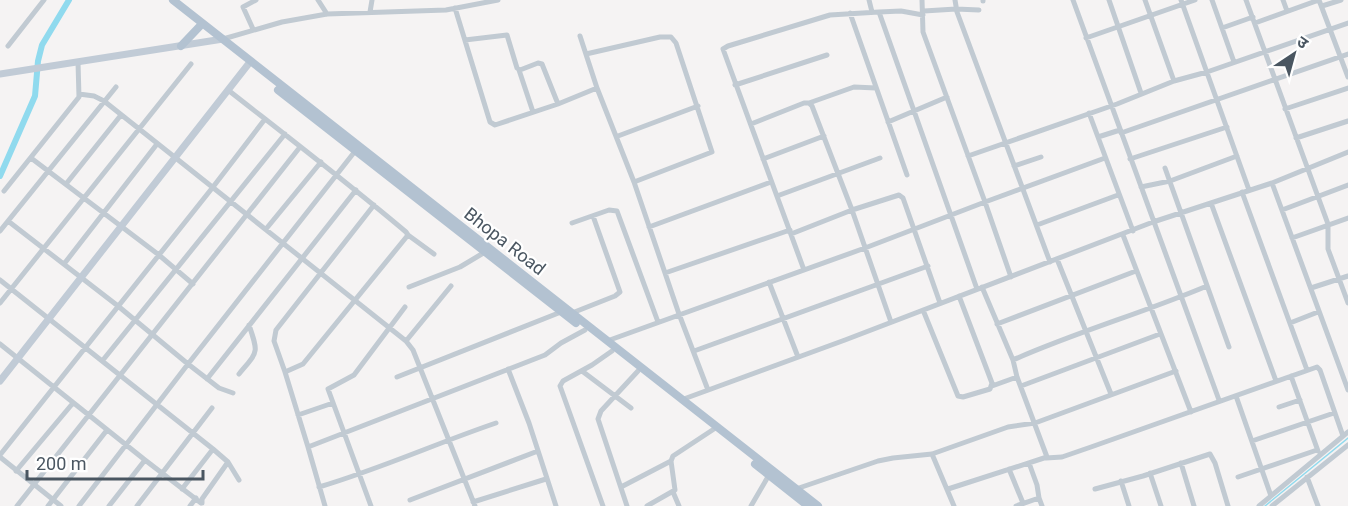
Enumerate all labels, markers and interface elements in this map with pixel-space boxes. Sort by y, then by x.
north arrow [1264,24,1324,84]
text: उ [1293,32,1312,53]
street label: Bhopa Road [460,203,550,279]
scale bar [27,443,202,481]
text: 200 m [36,453,87,474]

